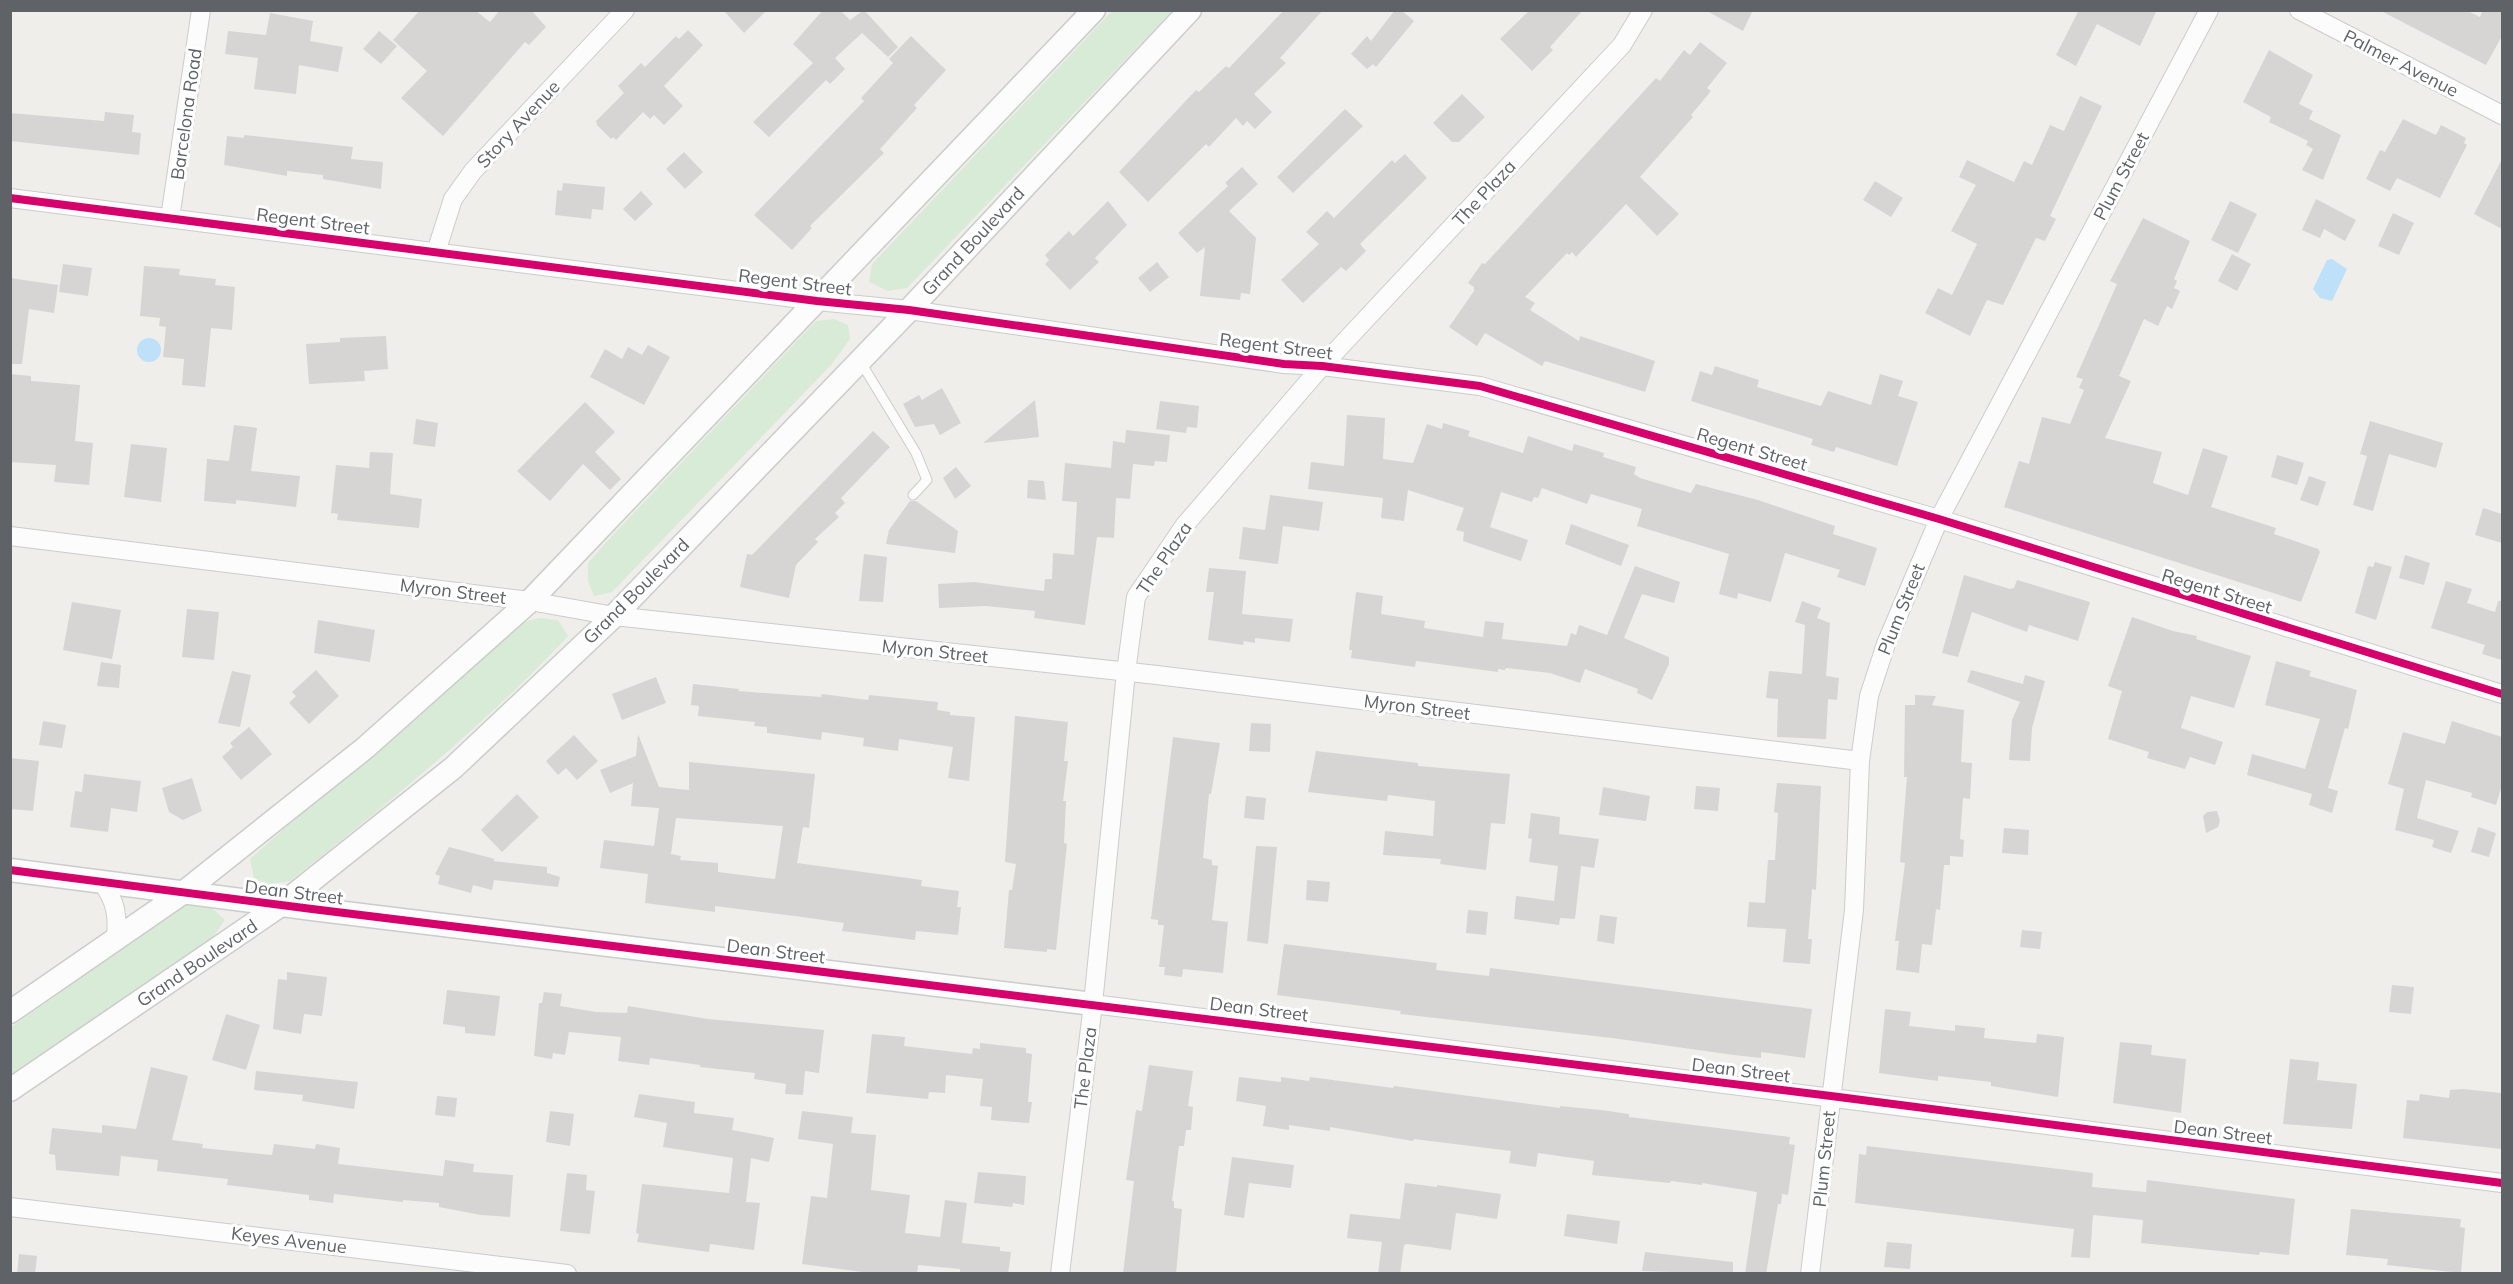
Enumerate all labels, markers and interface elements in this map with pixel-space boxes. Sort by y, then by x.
street label: Palmer Avenue [2340,24,2462,102]
street label: Barcelona Road [165,47,207,181]
street label: Story Avenue [471,75,565,173]
street label: Plum Street [2088,128,2154,224]
street label: The Plaza [1447,155,1521,231]
street label: Grand Boulevard [917,182,1029,300]
street label: Regent Street [255,203,371,239]
street label: Regent Street [737,264,853,300]
street label: Regent Street [1218,328,1334,364]
street label: Regent Street [1694,422,1810,476]
street label: The Plaza [1131,517,1197,599]
street label: Grand Boulevard [578,533,694,649]
street label: Plum Street [1872,560,1930,658]
street label: Regent Street [2159,563,2275,619]
street label: Myron Street [399,573,507,609]
street label: Myron Street [881,634,989,668]
street label: Myron Street [1363,689,1471,725]
street label: Dean Street [243,875,345,909]
street label: Grand Boulevard [132,914,262,1012]
street label: Dean Street [725,934,827,968]
street label: Dean Street [1208,992,1310,1026]
street label: The Plaza [1069,1026,1101,1110]
street label: Dean Street [1690,1053,1792,1087]
street label: Plum Street [1808,1110,1840,1208]
street label: Dean Street [2172,1115,2274,1149]
street label: Keyes Avenue [230,1221,348,1259]

